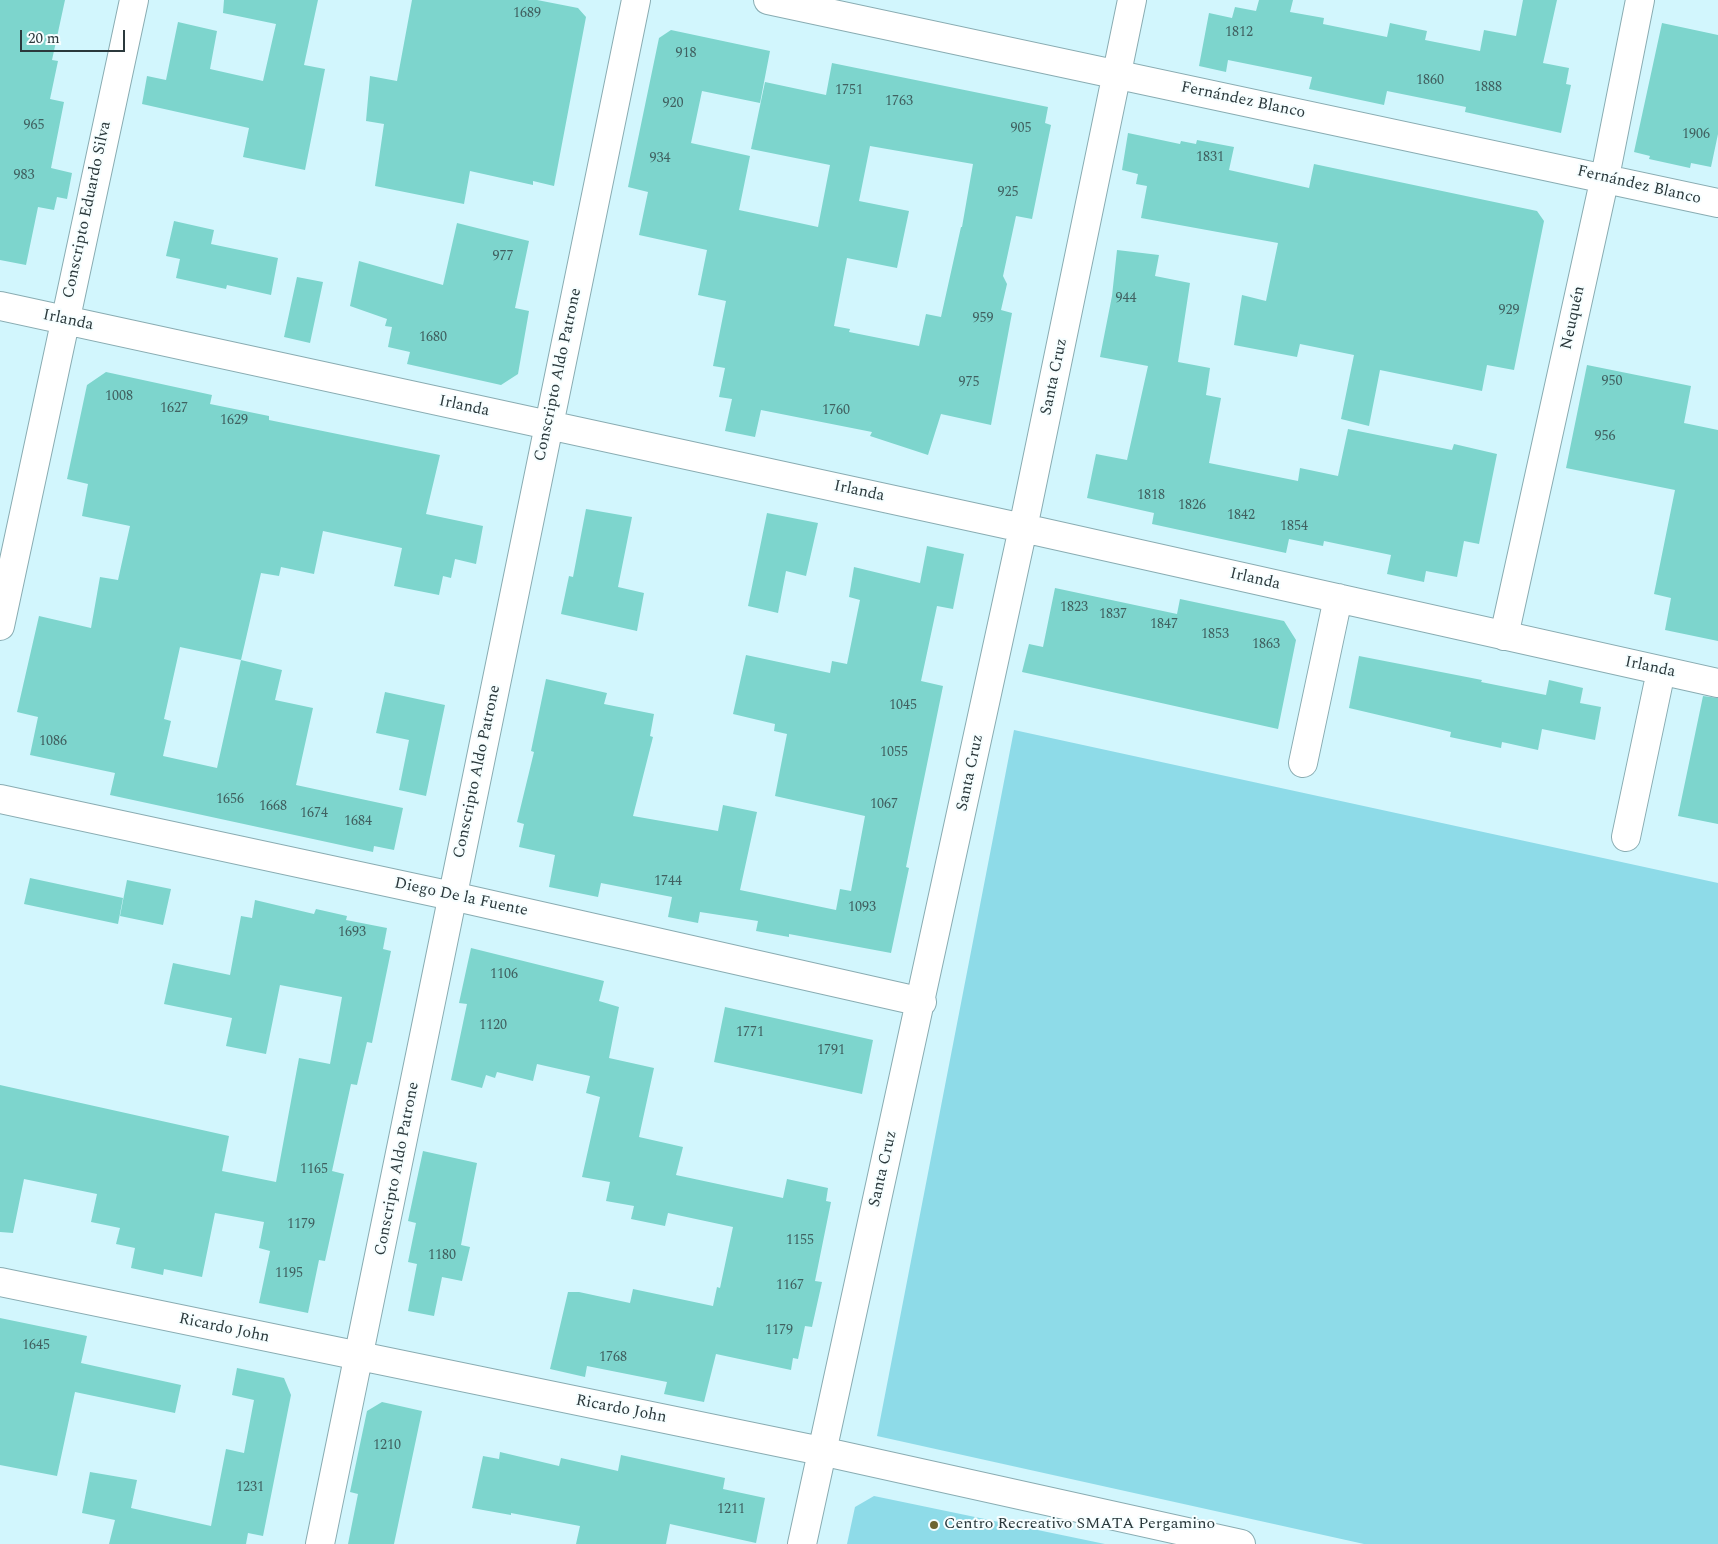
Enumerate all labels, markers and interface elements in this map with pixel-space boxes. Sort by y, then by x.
house number: 1689 [513,6,541,22]
scale bar [22,20,128,52]
house number: 1812 [1225,25,1253,41]
text: 20 m [28,27,60,50]
house number: 918 [676,46,696,62]
house number: 1860 [1416,73,1444,89]
street label: Fernández Blanco [1179,78,1307,124]
house number: 1888 [1474,80,1502,96]
house number: 1751 [835,83,863,99]
house number: 1763 [885,94,913,110]
house number: 920 [663,96,683,112]
house number: 965 [24,118,44,134]
street label: Conscripto Eduardo Silva [60,120,116,300]
house number: 905 [1011,121,1031,137]
house number: 1906 [1682,127,1710,143]
house number: 1831 [1196,150,1224,166]
house number: 934 [650,151,670,167]
street label: Fernández Blanco [1575,162,1703,210]
house number: 983 [14,168,34,184]
house number: 925 [998,185,1018,201]
house number: 977 [493,249,513,265]
street label: Neuquén [1558,284,1590,352]
street label: Conscripto Aldo Patrone [531,287,587,463]
house number: 944 [1116,291,1136,307]
house number: 929 [1499,303,1519,319]
street label: Irlanda [41,306,95,336]
house number: 959 [973,311,993,327]
house number: 1680 [419,330,447,346]
street label: Santa Cruz [1037,337,1073,417]
house number: 950 [1602,374,1622,390]
house number: 975 [959,375,979,391]
house number: 1008 [105,389,133,405]
street label: Irlanda [437,392,491,422]
house number: 1627 [160,401,188,417]
house number: 1760 [822,403,850,419]
house number: 1629 [220,413,248,429]
house number: 956 [1595,429,1615,445]
street label: Irlanda [832,477,886,507]
house number: 1818 [1137,488,1165,504]
house number: 1826 [1178,498,1206,514]
house number: 1842 [1227,508,1255,524]
house number: 1854 [1280,519,1308,535]
street label: Irlanda [1228,565,1282,595]
house number: 1823 [1060,600,1088,616]
house number: 1837 [1099,607,1127,623]
house number: 1847 [1150,617,1178,633]
house number: 1853 [1201,627,1229,643]
house number: 1863 [1252,637,1280,653]
street label: Irlanda [1623,653,1677,683]
street label: Conscripto Aldo Patrone [450,684,506,860]
house number: 1045 [889,698,917,714]
street label: Santa Cruz [953,733,989,813]
house number: 1086 [39,734,67,750]
house number: 1055 [880,745,908,761]
house number: 1656 [216,792,244,808]
house number: 1067 [870,797,898,813]
house number: 1668 [259,799,287,815]
house number: 1674 [300,806,328,822]
house number: 1684 [344,814,372,830]
street label: Diego De la Fuente [392,874,530,922]
house number: 1744 [654,874,682,890]
house number: 1093 [848,900,876,916]
house number: 1693 [338,925,366,941]
house number: 1106 [490,967,518,983]
house number: 1120 [479,1018,507,1034]
house number: 1771 [736,1025,764,1041]
house number: 1791 [817,1043,845,1059]
street label: Conscripto Aldo Patrone [372,1080,424,1258]
street label: Santa Cruz [866,1129,902,1209]
house number: 1165 [300,1162,328,1178]
house number: 1179 [287,1217,315,1233]
house number: 1155 [786,1233,814,1249]
house number: 1180 [428,1248,456,1264]
house number: 1195 [275,1266,303,1282]
house number: 1167 [776,1278,804,1294]
street label: Ricardo John [177,1310,271,1348]
house number: 1179 [765,1323,793,1339]
house number: 1645 [22,1338,50,1354]
house number: 1768 [599,1350,627,1366]
street label: Ricardo John [574,1392,668,1428]
house number: 1210 [373,1438,401,1454]
house number: 1231 [236,1480,264,1496]
house number: 1211 [717,1502,745,1518]
place label: Centro Recreativo SMATA Pergamino [944,1515,1215,1535]
marker: Centro Recreativo SMATA Pergamino [928,1519,940,1531]

